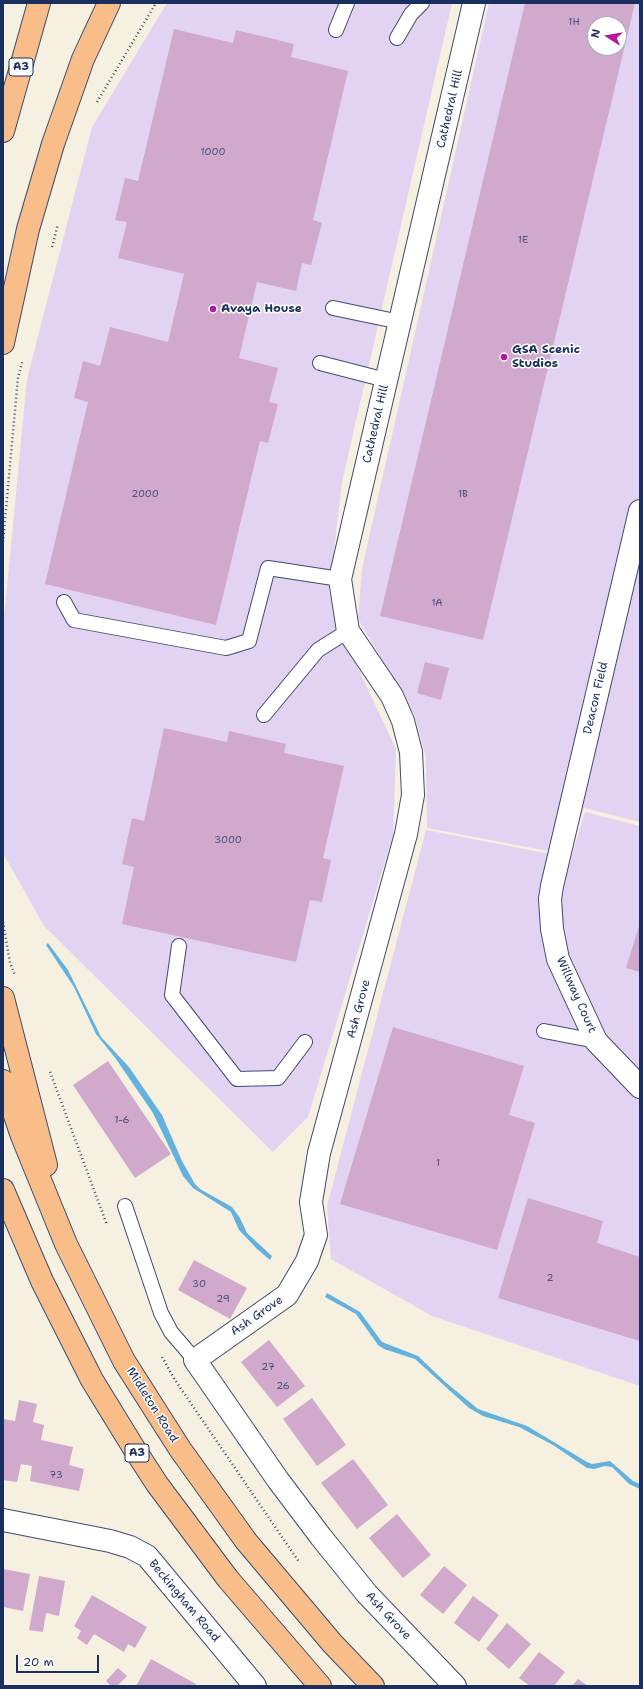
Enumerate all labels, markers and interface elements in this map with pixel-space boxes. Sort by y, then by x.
house number: 1H [568,16,580,28]
north arrow [587,16,627,56]
text: N [588,28,604,39]
road number: A3 [9,58,33,76]
street label: Cathedral Hill [434,68,466,150]
house number: 1000 [201,146,225,158]
house number: 1E [518,234,528,246]
place label: Avaya House [221,302,302,316]
marker: Avaya House [208,304,218,314]
place label: GSA Scenic Studios [512,343,580,371]
marker: GSA Scenic Studios [499,352,509,362]
street label: Cathedral Hill [360,383,392,465]
house number: 2000 [131,488,159,500]
house number: 1B [458,488,468,500]
house number: 1A [431,597,443,609]
street label: Deacon Field [581,660,611,736]
house number: 3000 [214,834,242,846]
street label: Willway Court [553,955,599,1035]
street label: Ash Grove [344,978,374,1040]
house number: 1-6 [115,1114,129,1126]
house number: 1 [436,1157,440,1169]
house number: 2 [547,1272,553,1284]
house number: 30 [192,1278,206,1290]
house number: 29 [216,1293,230,1305]
street label: Ash Grove [228,1293,286,1339]
house number: 27 [261,1361,275,1373]
street label: Midleton Road [123,1365,181,1445]
house number: 26 [276,1380,290,1392]
road number: A3 [125,1444,149,1462]
house number: 73 [49,1469,63,1481]
street label: Beckingham Road [145,1557,223,1645]
street label: Ash Grove [362,1589,414,1643]
scale bar [18,1647,101,1673]
text: 20 m [23,1654,54,1670]

